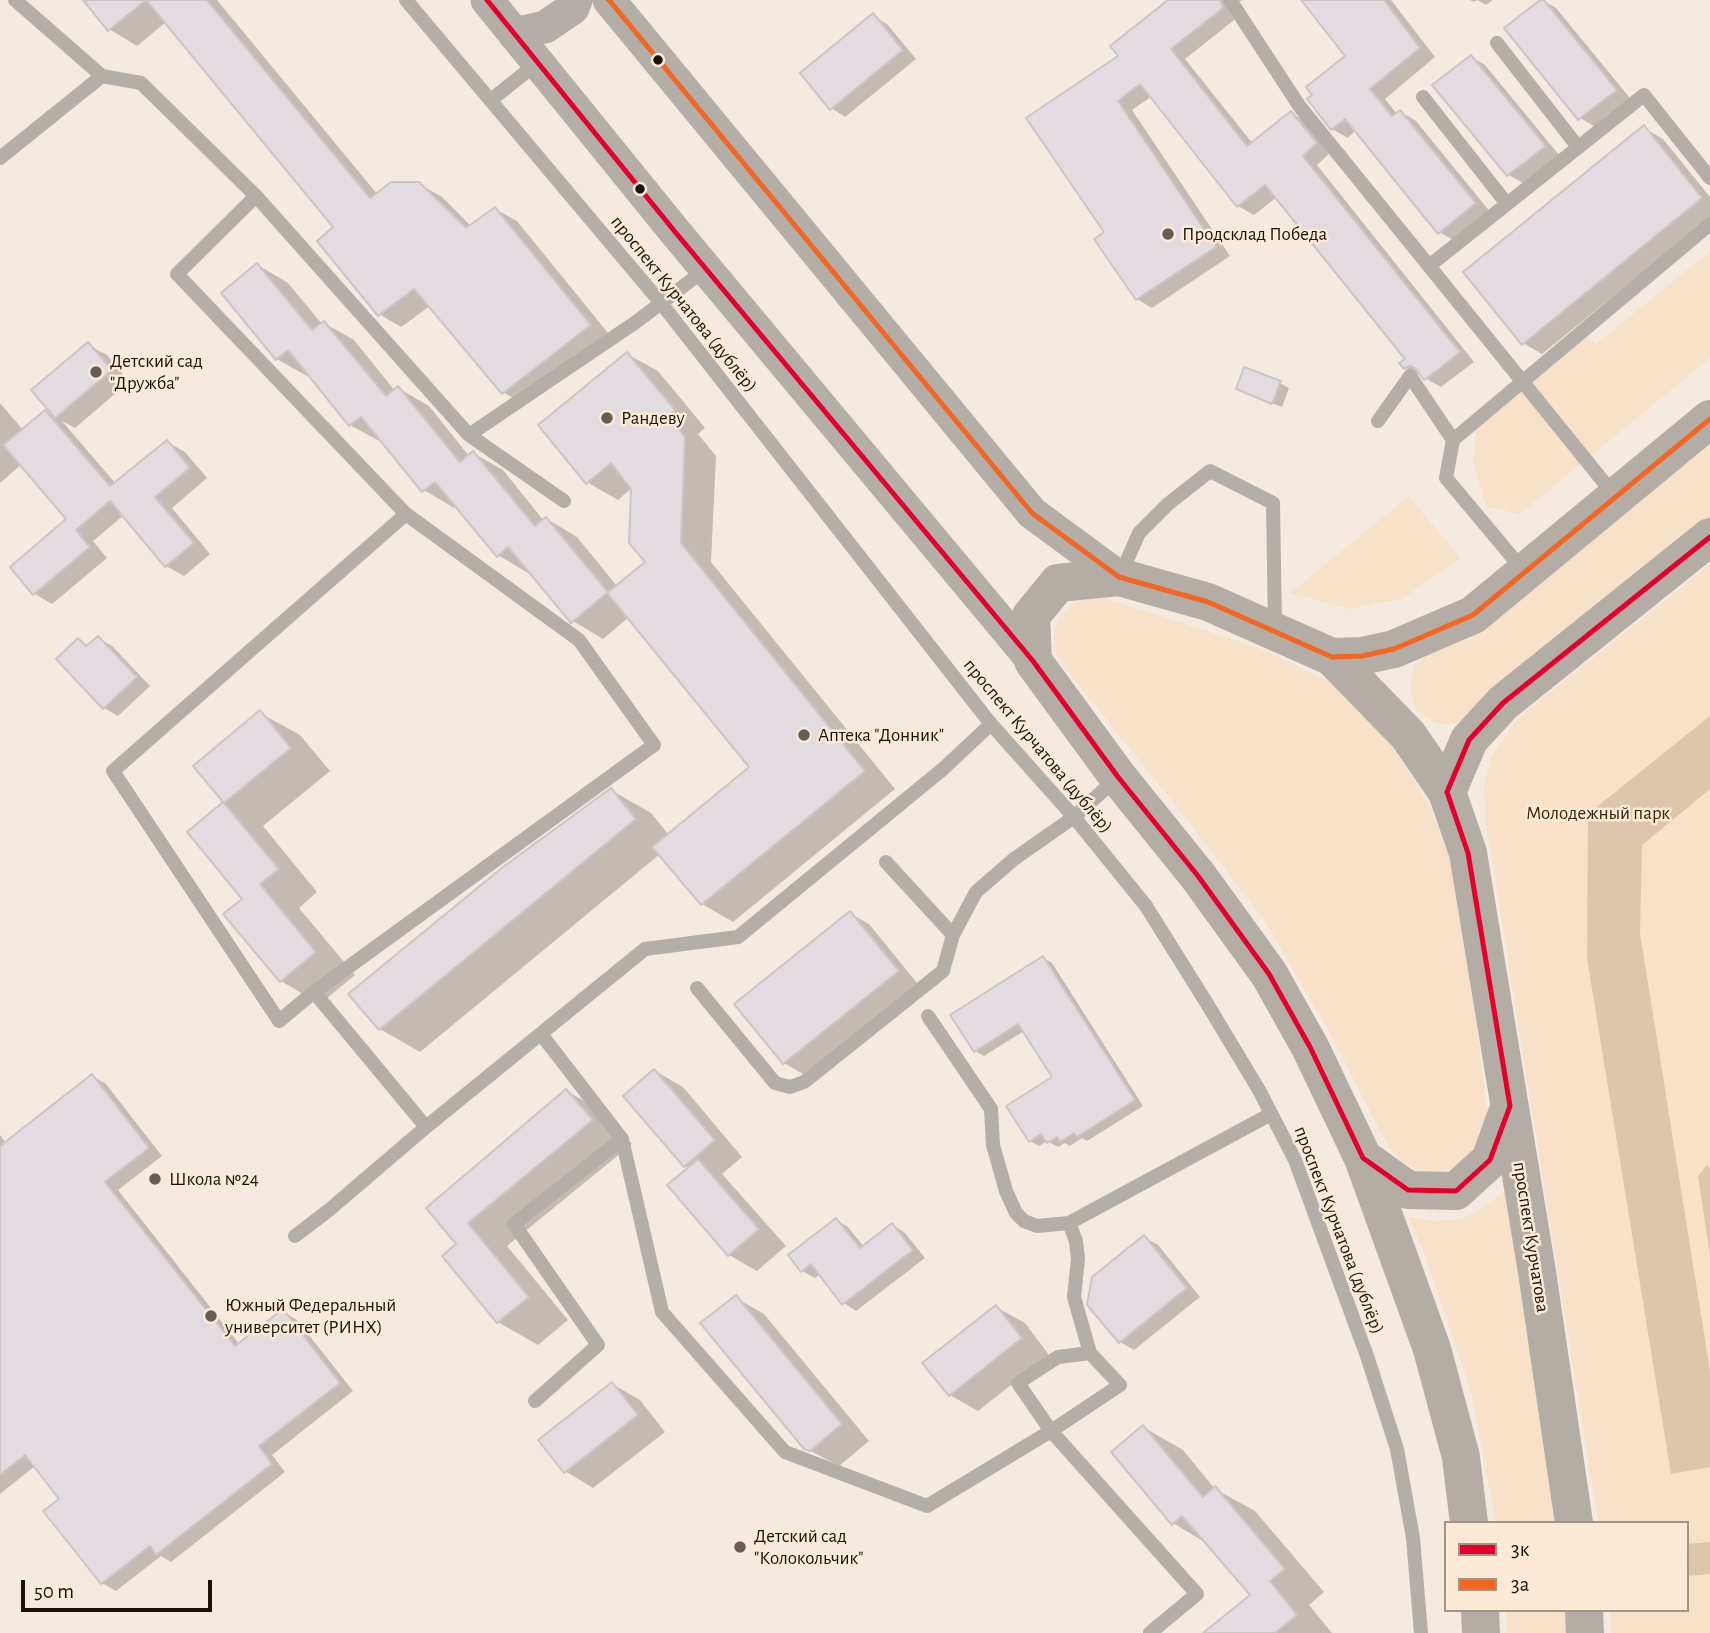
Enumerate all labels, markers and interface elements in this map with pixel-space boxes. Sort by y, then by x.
unlabelled marker [651,53,665,67]
unlabelled marker [633,182,647,196]
street label: проспект Курчатова (дублёр) [606,211,762,397]
place label: Продсклад Победа [1182,223,1327,245]
marker: Продсклад Победа [1160,226,1176,242]
place label: Детский сад "Дружба" [110,350,203,394]
marker: Детский сад "Дружба" [88,364,104,380]
place label: Рандеву [621,407,685,429]
marker: Рандеву [599,410,615,426]
street label: проспект Курчатова (дублёр) [958,654,1118,838]
place label: Аптека "Донник" [818,724,944,746]
marker: Аптека "Донник" [796,727,812,743]
park label: Молодежный парк [1526,802,1670,824]
street label: проспект Курчатова (дублёр) [1289,1123,1389,1337]
street label: проспект Курчатова [1508,1160,1554,1314]
place label: Школа №24 [169,1168,259,1190]
marker: Школа №24 [147,1171,163,1187]
place label: Южный Федеральный университет (РИНХ) [225,1294,396,1338]
marker: Южный Федеральный университет (РИНХ) [203,1308,219,1324]
legend [1444,1521,1689,1612]
place label: Детский сад "Колокольчик" [754,1525,864,1569]
marker: Детский сад "Колокольчик" [732,1539,748,1555]
text: 3к [1511,1539,1529,1560]
scale bar [24,1566,215,1610]
text: 3а [1511,1574,1529,1595]
text: 50 m [34,1581,74,1602]

